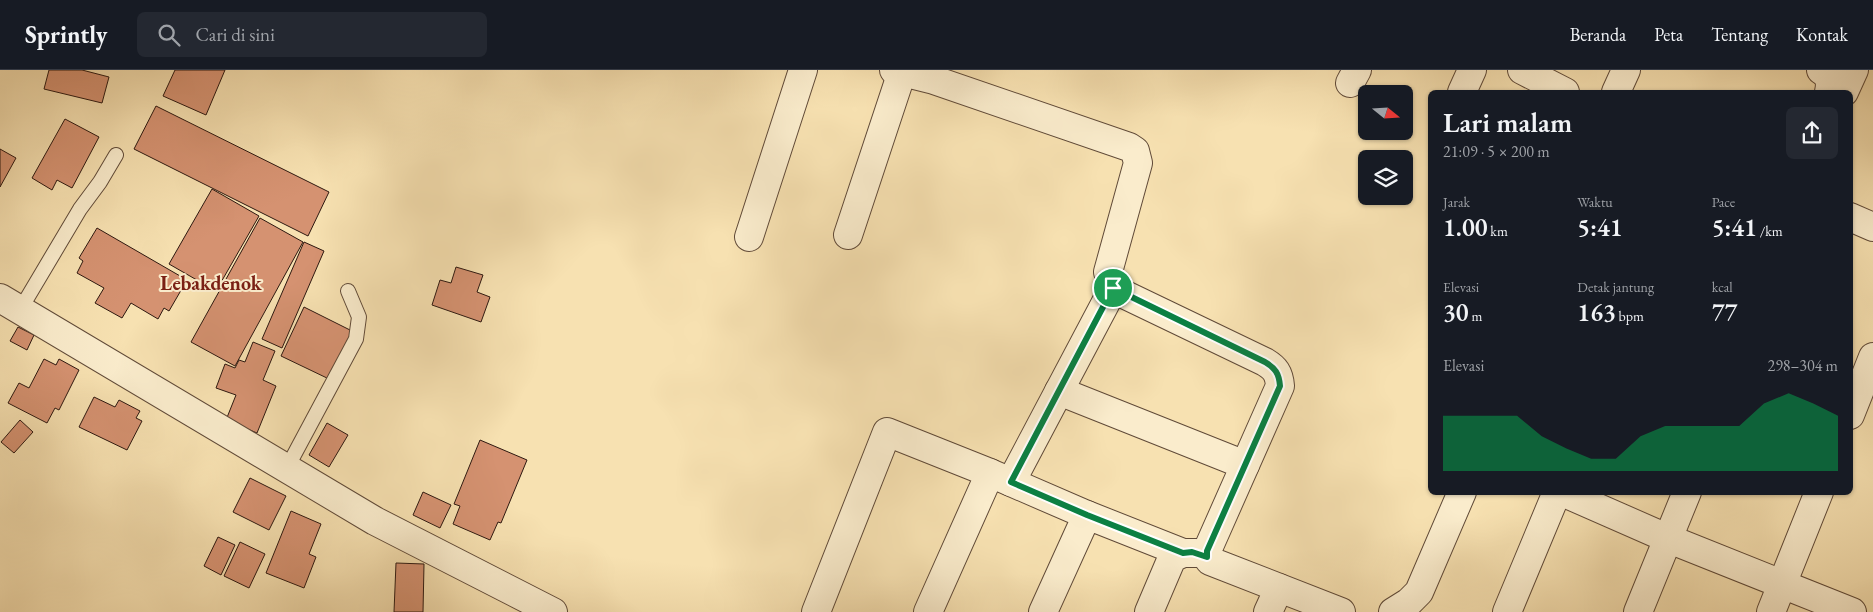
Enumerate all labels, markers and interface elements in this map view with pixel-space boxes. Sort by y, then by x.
search box [137,12,487,57]
text: Sprintly [25,19,107,50]
icon: search [155,21,183,49]
text: Cari di sini [195,22,275,47]
text: Beranda [1570,23,1626,46]
text: Peta [1654,23,1683,46]
text: Tentang [1711,23,1768,46]
text: Kontak [1796,23,1848,46]
north arrow [1358,85,1412,140]
map controls [1358,85,1413,205]
text: Lari malam [1443,104,1572,140]
button: share [1786,107,1838,159]
text: 21:09 · 5 × 200 m [1443,141,1550,162]
button: layers [1358,150,1413,205]
text: Jarak [1443,193,1470,211]
text: Waktu [1577,193,1613,211]
text: Pace [1712,193,1735,211]
text: 1.00 [1443,211,1488,243]
text: 5:41 [1577,211,1623,243]
text: 5:41 [1712,211,1757,243]
text: km [1488,222,1508,240]
text: /km [1757,222,1783,240]
pin [1092,267,1134,309]
district label: Lebakdenok [160,270,263,296]
icon: arrive [1099,274,1127,302]
text: Elevasi [1443,278,1479,296]
text: Detak jantung [1577,278,1654,296]
text: kcal [1712,278,1733,296]
text: 30 [1443,296,1469,328]
text: 163 [1577,296,1616,328]
text: 77 [1712,296,1737,328]
text: m [1469,307,1482,325]
text: bpm [1616,307,1644,325]
text: Elevasi [1443,355,1484,376]
text: 298–304 m [1767,355,1838,376]

